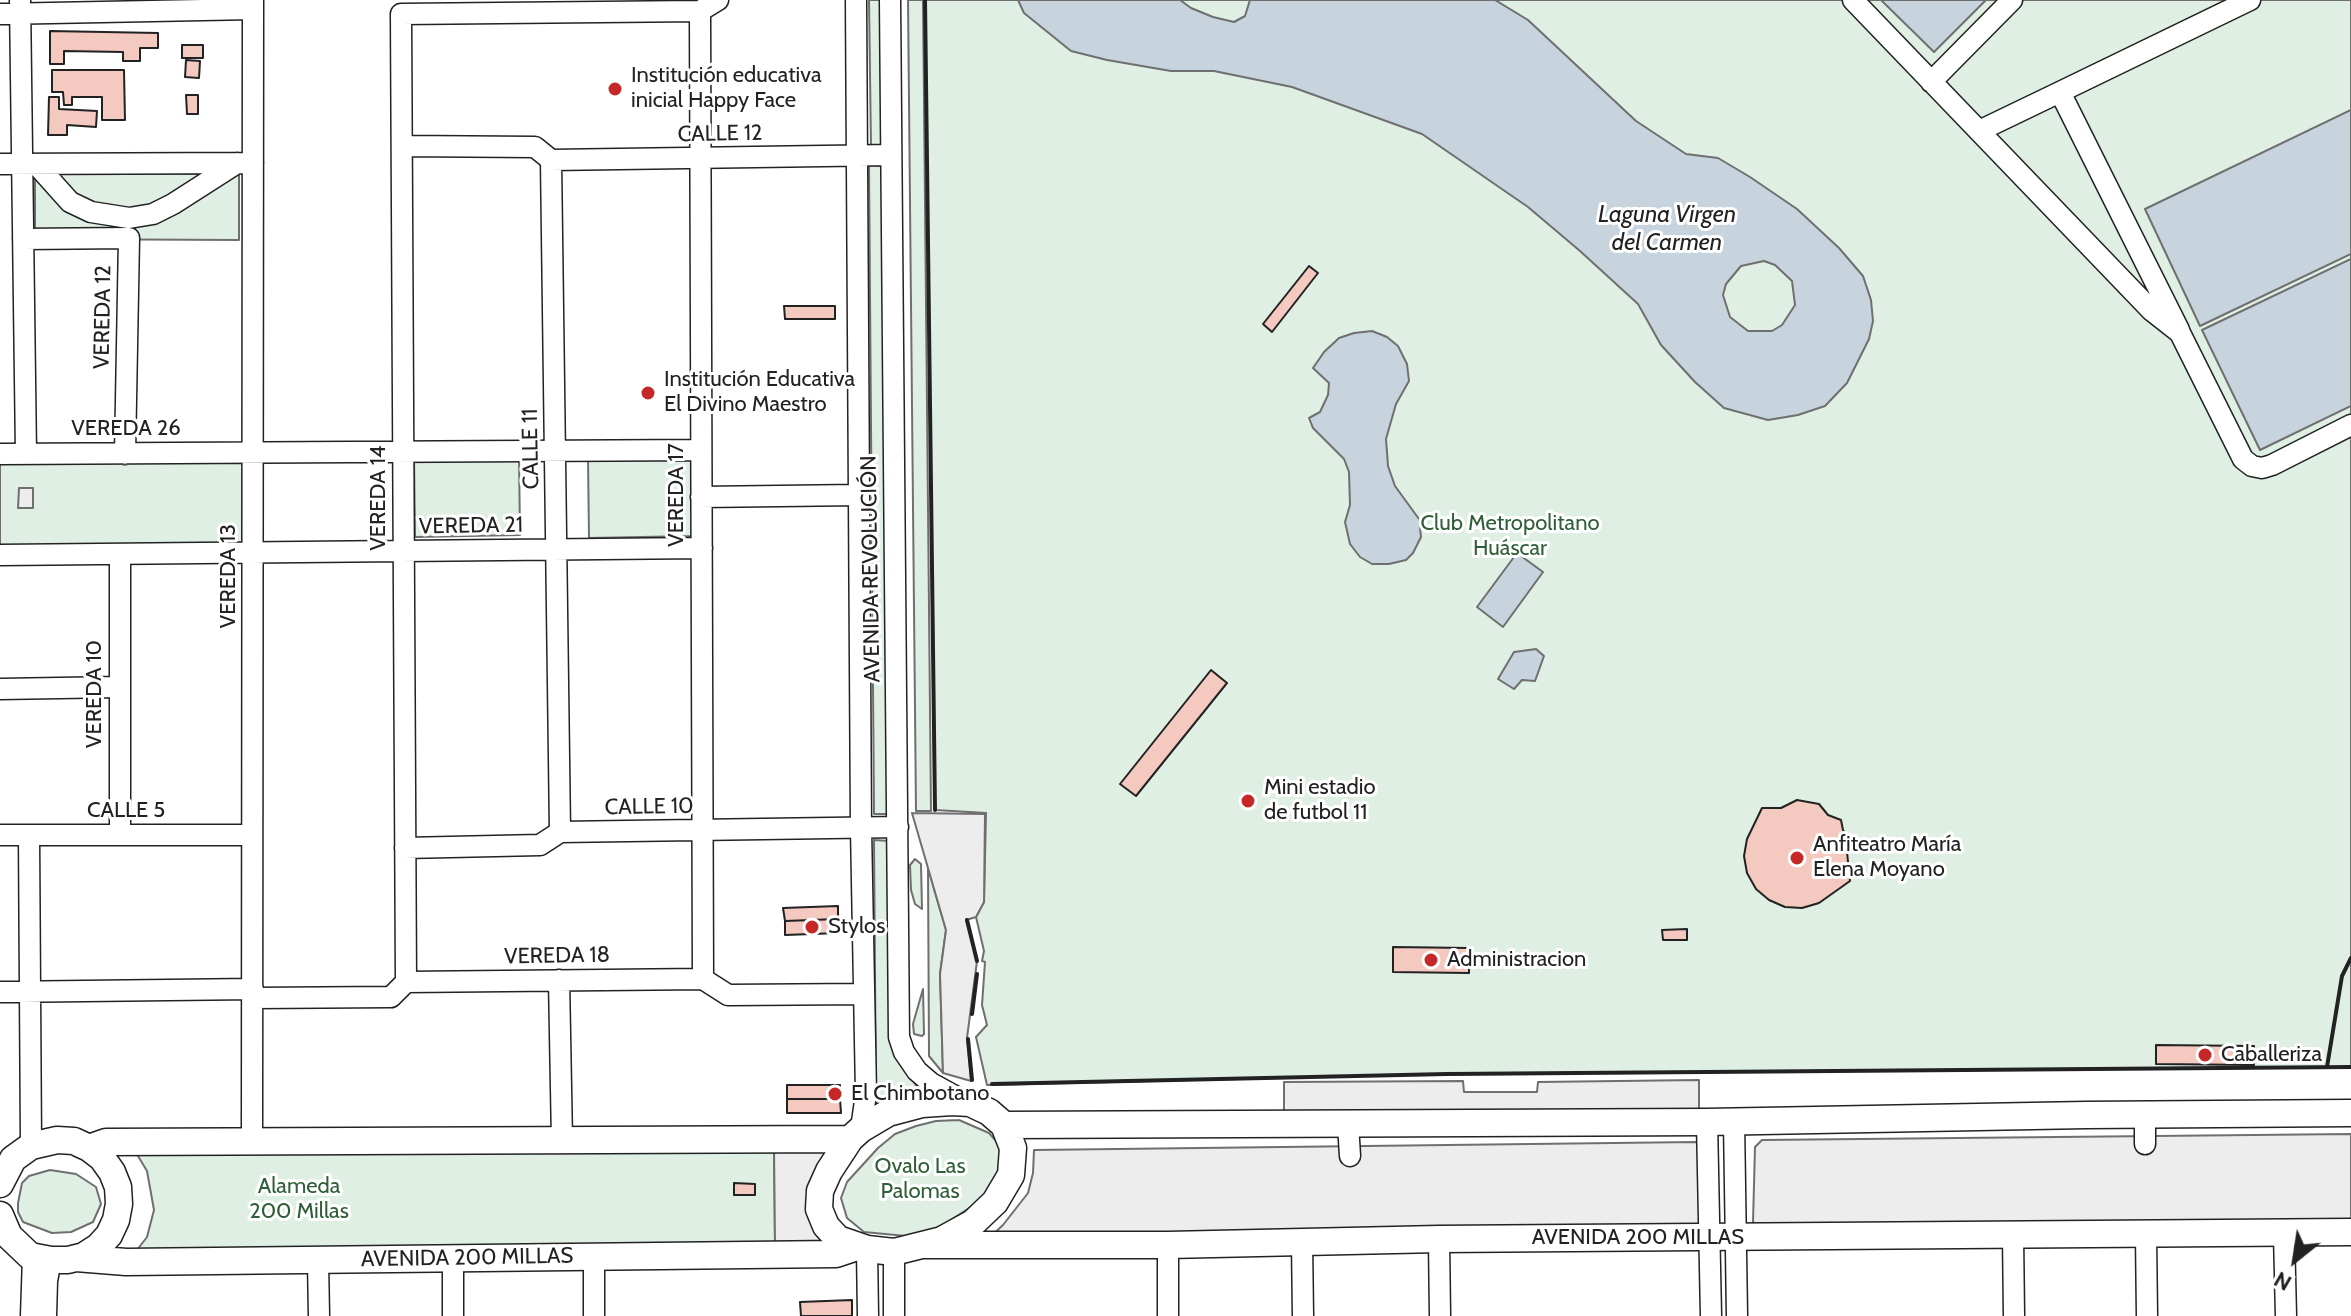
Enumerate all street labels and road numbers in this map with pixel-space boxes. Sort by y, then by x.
street label: CALLE 12 [677,120,763,148]
street label: VEREDA 12 [89,265,117,369]
street label: CALLE 11 [517,408,545,490]
street label: VEREDA 26 [71,416,181,442]
street label: VEREDA 17 [664,443,690,547]
street label: VEREDA 14 [366,445,392,551]
street label: AVENIDA REVOLUCIÓN [856,455,886,683]
street label: VEREDA 21 [419,512,523,540]
street label: VEREDA 13 [216,524,242,628]
street label: VEREDA 10 [82,640,108,748]
street label: CALLE 10 [604,793,694,821]
street label: CALLE 5 [87,798,165,824]
street label: VEREDA 18 [504,942,610,970]
street label: AVENIDA 200 MILLAS [1532,1225,1744,1251]
street label: AVENIDA 200 MILLAS [361,1243,573,1273]

